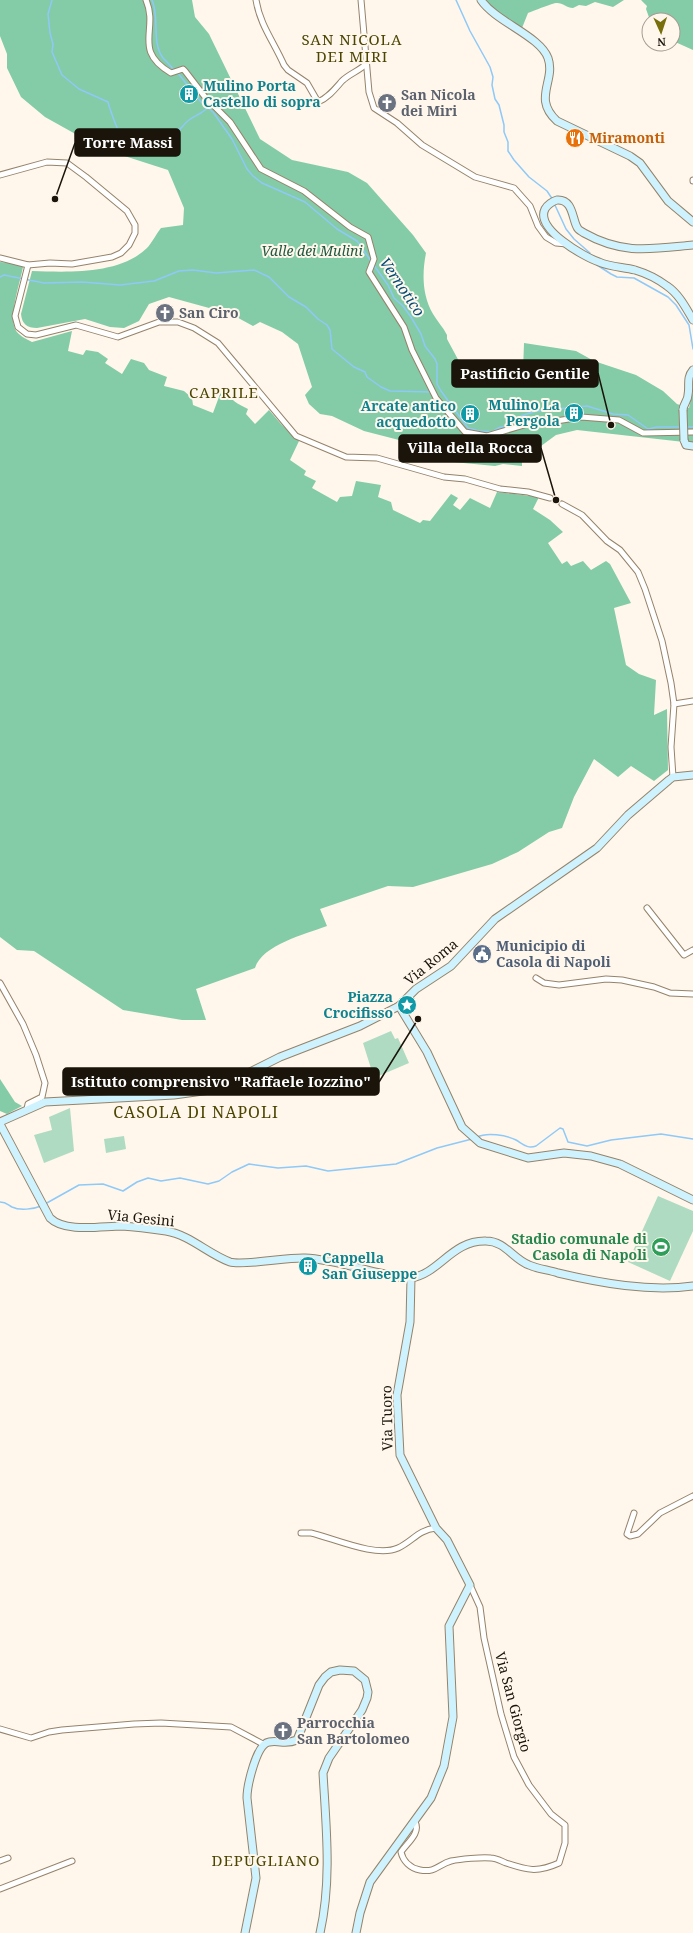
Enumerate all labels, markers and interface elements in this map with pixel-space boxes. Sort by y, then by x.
north arrow [641,12,681,52]
district label: SAN NICOLA DEI MIRI [302,29,403,66]
text: N [656,35,666,50]
place label: Mulino Porta Castello di sopra [203,76,321,111]
building icon: Mulino Porta Castello di sopra [178,83,200,105]
place label: San Nicola dei Miri [401,85,476,120]
church icon: San Nicola dei Miri [376,92,398,114]
restaurant icon: Miramonti [564,127,586,149]
place label: Miramonti [589,128,665,147]
callout: Torre Massi [75,129,180,156]
text: Torre Massi [83,132,174,152]
park label: Valle dei Mulini [261,241,363,260]
water label: Vernotico [376,253,430,320]
church icon: San Ciro [154,302,176,324]
place label: San Ciro [179,303,239,322]
callout: Pastificio Gentile [452,360,598,387]
text: Pastificio Gentile [460,363,590,383]
district label: CAPRILE [189,382,259,402]
place label: Mulino La Pergola [488,395,560,430]
place label: Arcate antico acquedotto [361,396,456,431]
building icon: Mulino La Pergola [563,402,585,424]
building icon: Arcate antico acquedotto [459,403,481,425]
callout: Villa della Rocca [399,435,541,462]
text: Villa della Rocca [407,437,533,457]
street label: Via Roma [400,934,462,989]
place label: Municipio di Casola di Napoli [496,936,611,971]
public building icon: Municipio di Casola di Napoli [471,943,493,965]
place label: Piazza Crocifisso [323,987,393,1022]
place icon: Piazza Crocifisso [396,994,418,1016]
callout: Istituto comprensivo "Raffaele Iozzino" [63,1068,379,1095]
text: Istituto comprensivo "Raffaele Iozzino" [71,1071,371,1091]
district label: CASOLA DI NAPOLI [113,1101,279,1123]
street label: Via Gesini [107,1205,176,1231]
place label: Stadio comunale di Casola di Napoli [511,1229,647,1264]
sports icon: Stadio comunale di Casola di Napoli [650,1236,672,1258]
place label: Cappella San Giuseppe [322,1248,417,1283]
building icon: Cappella San Giuseppe [297,1255,319,1277]
street label: Via Tuoro [376,1385,397,1451]
street label: Via San Giorgio [491,1650,536,1754]
place label: Parrocchia San Bartolomeo [297,1713,410,1748]
church icon: Parrocchia San Bartolomeo [272,1720,294,1742]
district label: DEPUGLIANO [212,1850,320,1870]

